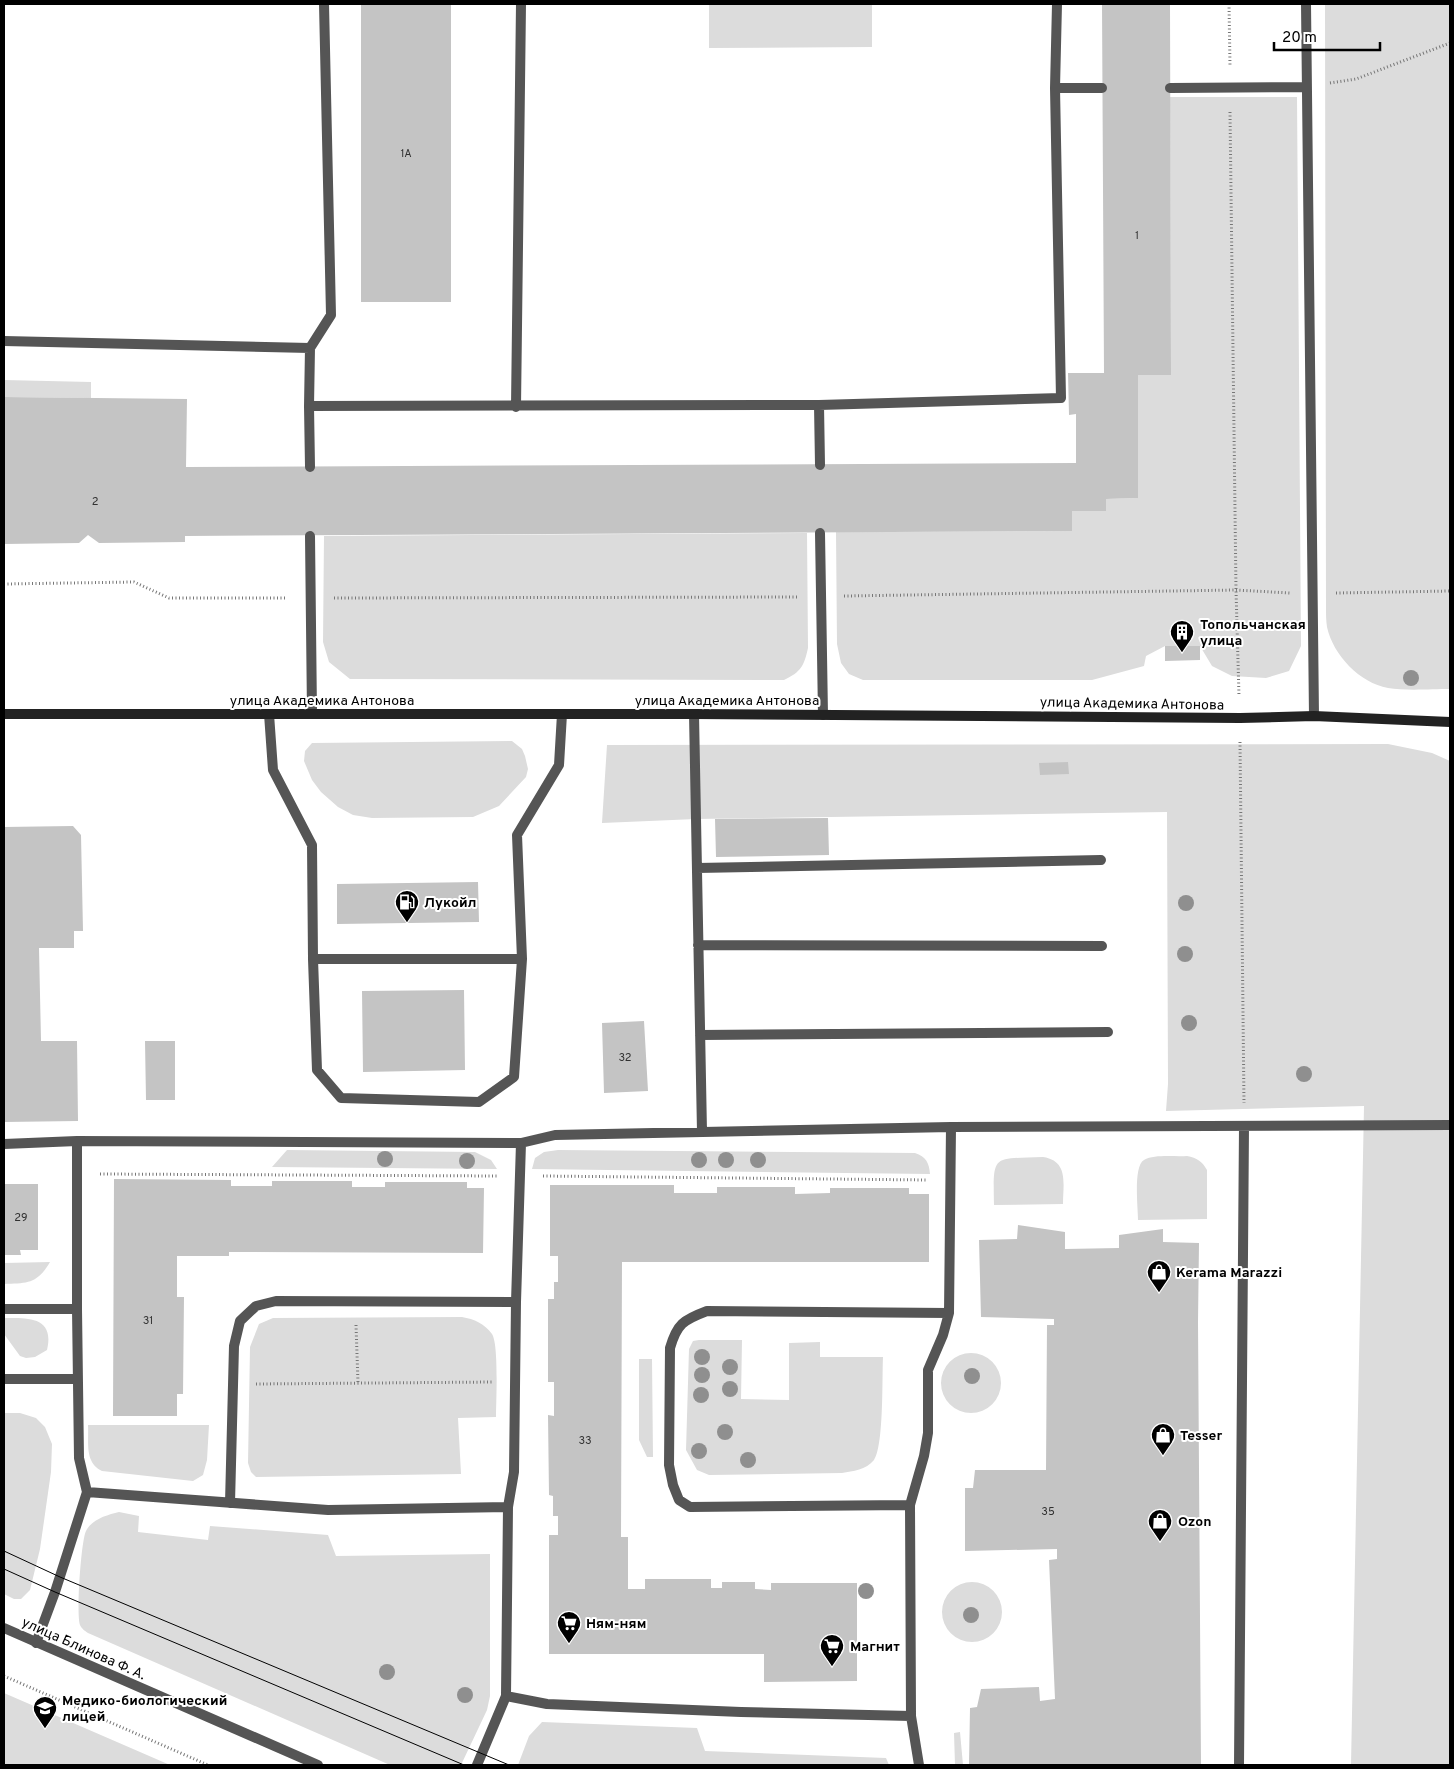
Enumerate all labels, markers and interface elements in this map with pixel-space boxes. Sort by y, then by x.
scale bar [1274,20,1380,52]
text: 20 m [1282,29,1317,48]
house number: 1А [400,147,412,161]
house number: 1 [1135,229,1139,243]
house number: 2 [92,495,98,509]
place label: Топольчанская улица [1200,617,1306,650]
building icon: Топольчанская улица [1169,619,1195,653]
street label: улица Академика Антонова [230,693,414,710]
street label: улица Академика Антонова [635,693,819,710]
street label: улица Академика Антонова [1040,694,1224,715]
fuel station icon: Лукойл [394,889,420,923]
place label: Лукойл [424,895,477,912]
house number: 32 [618,1051,632,1065]
house number: 29 [14,1211,28,1225]
shop icon: Kerama Marazzi [1146,1259,1172,1293]
place label: Kerama Marazzi [1176,1265,1282,1282]
house number: 31 [143,1314,153,1328]
shop icon: Tesser [1150,1422,1176,1456]
place label: Tesser [1180,1428,1222,1445]
house number: 33 [578,1434,592,1448]
house number: 35 [1041,1505,1055,1519]
shop icon: Ozon [1147,1508,1173,1542]
place label: Ozon [1178,1514,1211,1531]
supermarket icon: Ням-ням [556,1610,582,1644]
street label: улица Блинова Ф. А. [19,1614,148,1684]
place label: Ням-ням [586,1616,646,1633]
supermarket icon: Магнит [819,1633,845,1667]
place label: Магнит [850,1639,900,1656]
place label: Медико-биологический лицей [62,1693,227,1726]
school or university icon: Медико-биологический лицей [32,1695,58,1729]

